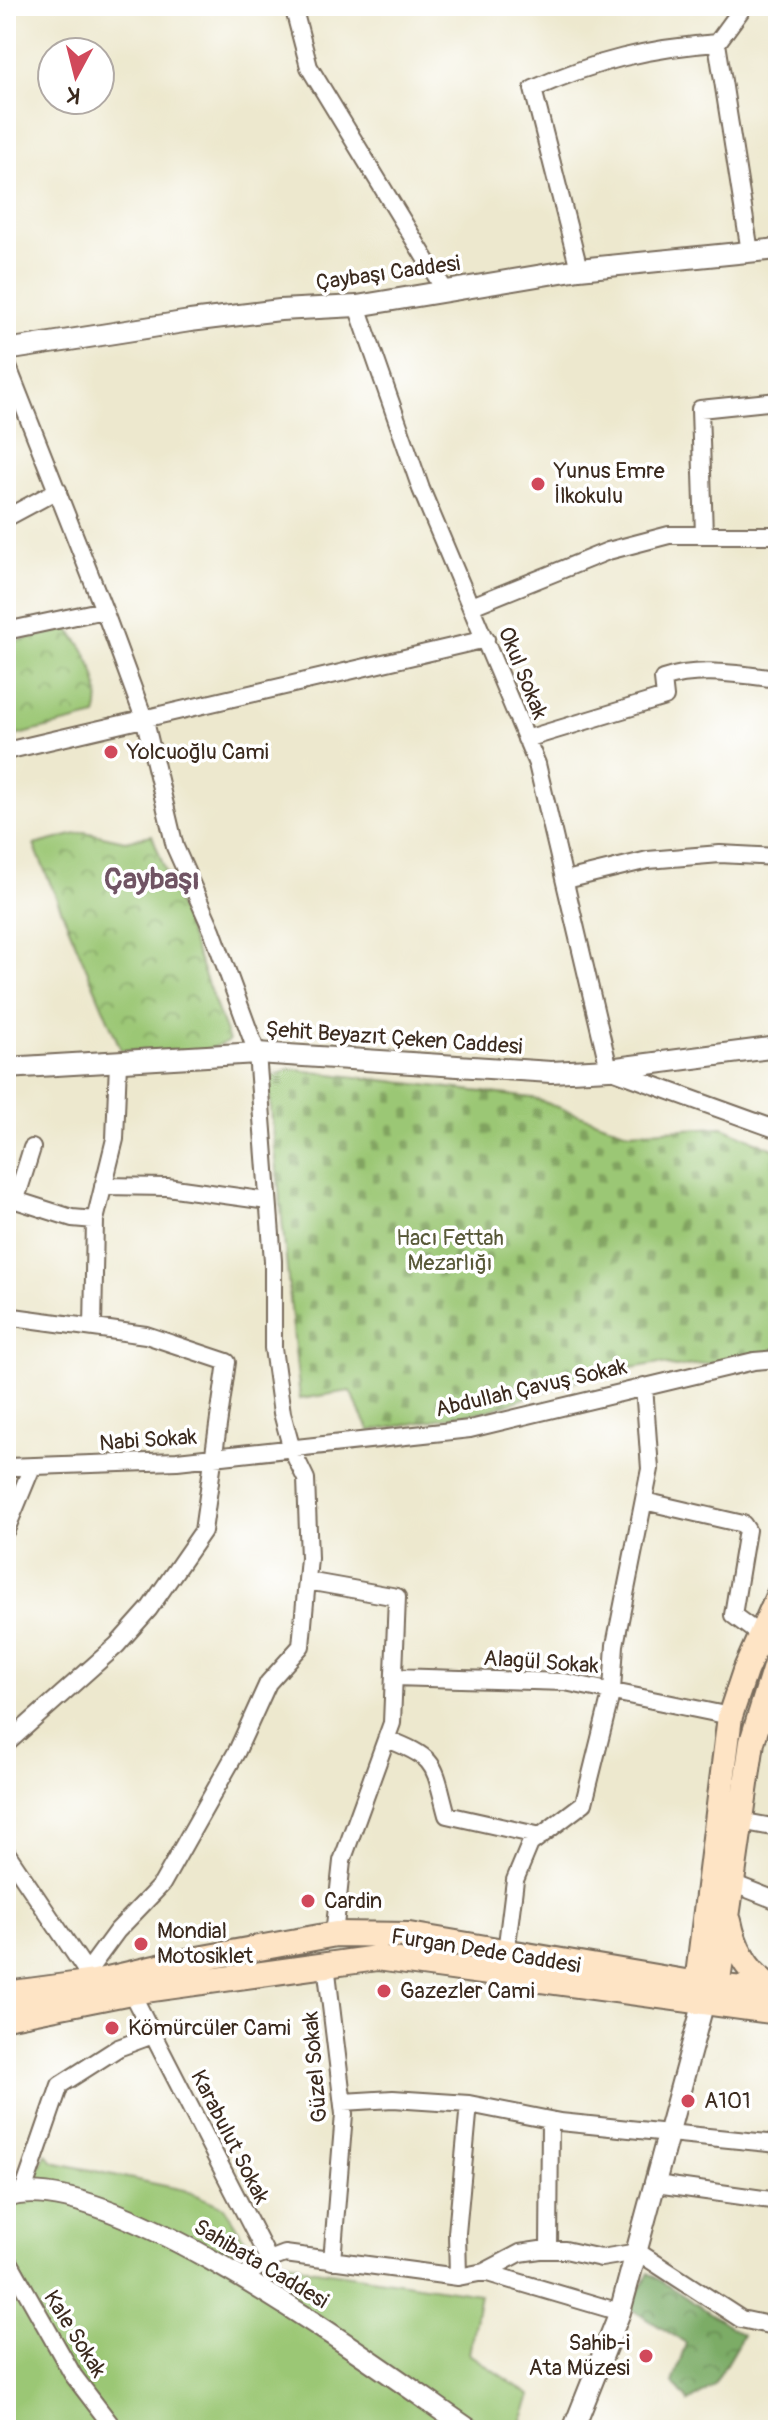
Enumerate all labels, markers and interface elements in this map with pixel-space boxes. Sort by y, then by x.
north arrow [36,36,116,116]
text: K [65,80,82,110]
street label: Çaybaşı Caddesi [314,249,462,297]
place label: Yunus Emre İlkokulu [553,457,665,510]
marker: Yunus Emre İlkokulu [529,475,547,493]
street label: Okul Sokak [492,623,554,723]
place label: Yolcuoğlu Cami [126,738,269,766]
marker: Yolcuoğlu Cami [102,743,120,761]
district label: Çaybaşı [104,861,200,898]
street label: Şehit Beyazıt Çeken Caddesi [265,1015,524,1061]
park label: Hacı Fettah Mezarlığı [396,1224,504,1277]
street label: Abdullah Çavuş Sokak [433,1352,629,1424]
street label: Nabi Sokak [98,1423,198,1457]
street label: Alagül Sokak [482,1644,600,1680]
place label: Cardin [324,1887,382,1915]
marker: Cardin [299,1892,317,1910]
place label: Mondial Motosiklet [157,1917,253,1970]
street label: Furgan Dede Caddesi [389,1922,583,1980]
marker: Mondial Motosiklet [132,1935,150,1953]
place label: Gazezler Cami [400,1977,535,2005]
marker: Gazezler Cami [375,1982,393,2000]
street label: Güzel Sokak [296,2010,334,2124]
place label: Kömürcüler Cami [128,2014,291,2042]
marker: Kömürcüler Cami [103,2019,121,2037]
street label: Karabulut Sokak [184,2065,276,2209]
place label: A101 [704,2087,751,2115]
marker: A101 [679,2092,697,2110]
street label: Sahibata Caddesi [189,2213,333,2315]
street label: Kale Sokak [37,2285,113,2383]
place label: Sahib-i Ata Müzesi [529,2329,630,2382]
marker: Sahib-i Ata Müzesi [637,2347,655,2365]

